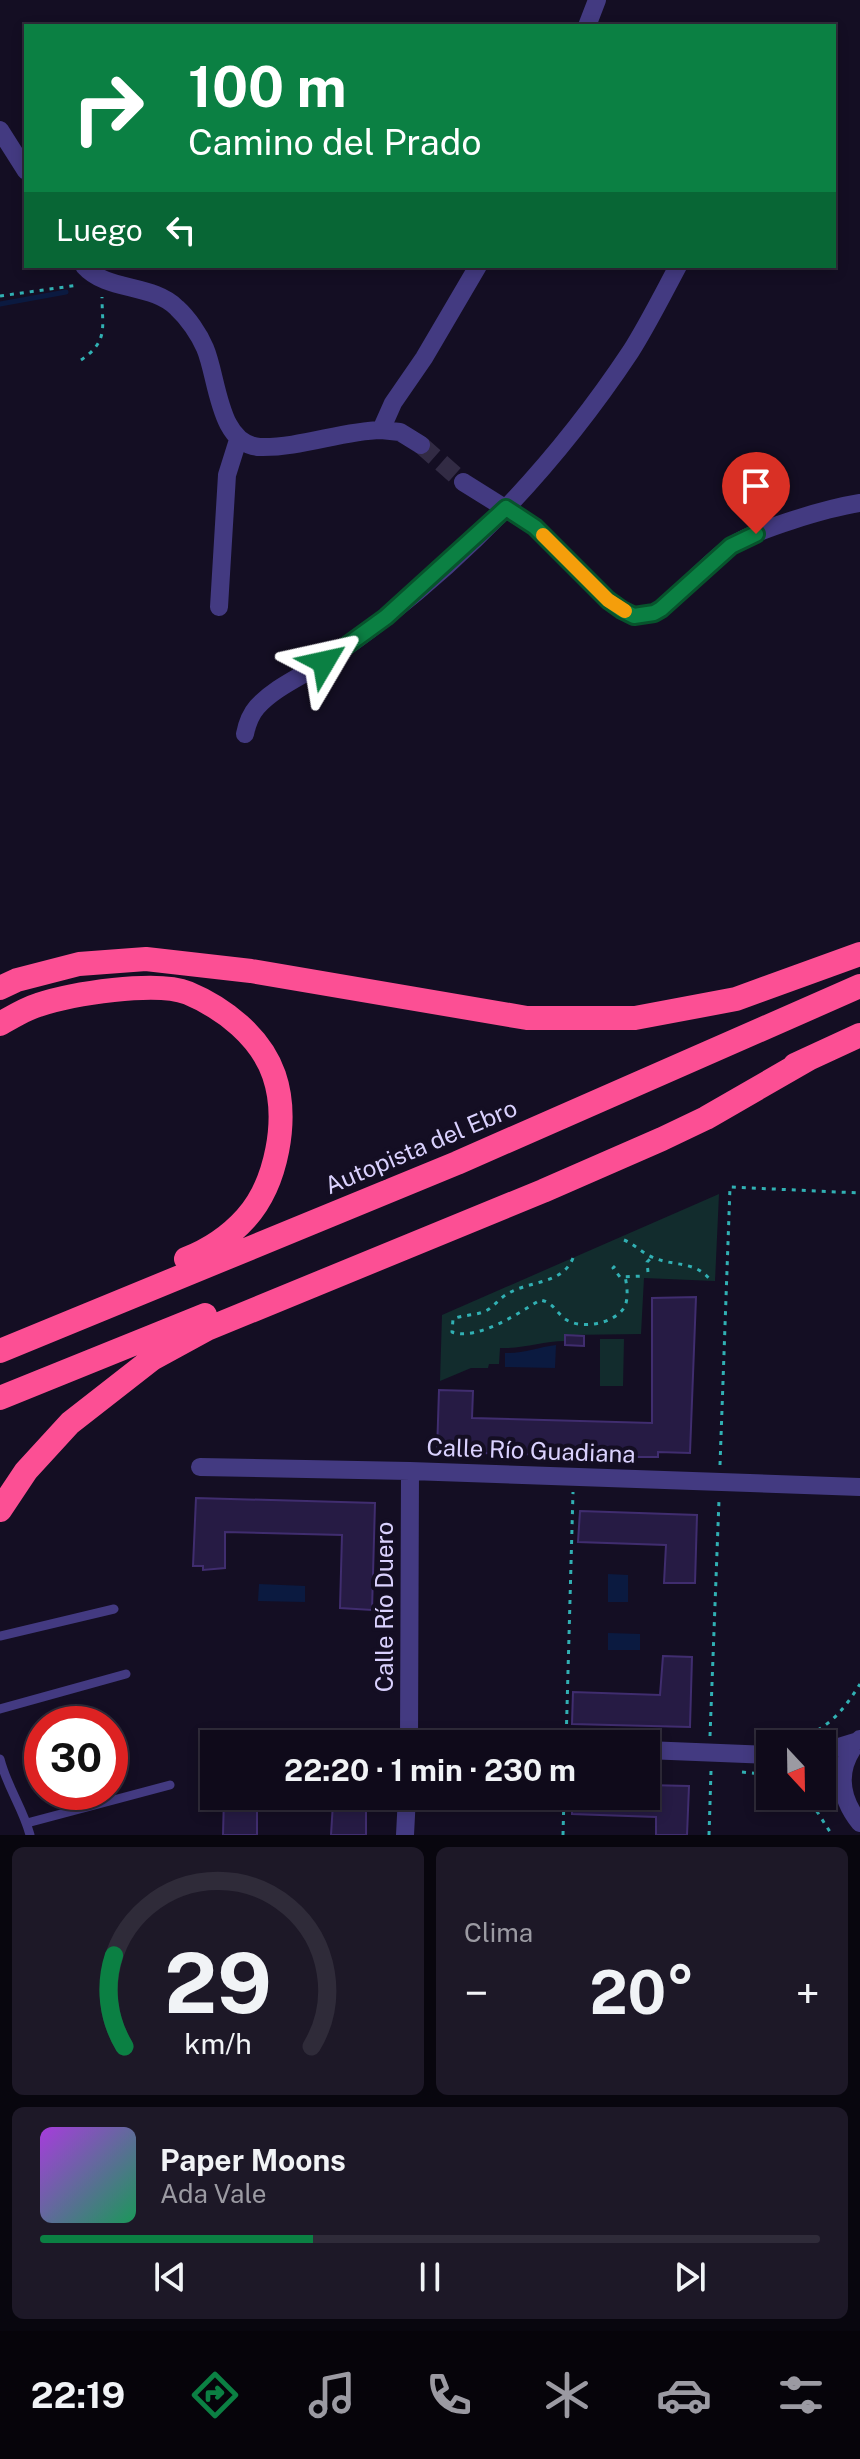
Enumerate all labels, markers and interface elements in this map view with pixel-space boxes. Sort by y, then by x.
text: 100 m [188,54,347,120]
icon: right [56,56,160,160]
text: Camino del Prado [188,121,482,163]
icon: left [159,208,203,252]
text: Luego [56,212,143,248]
pin [722,452,790,534]
icon: arrive [734,464,778,508]
position arrow [282,620,366,704]
street label: Autopista del Ebro [320,1093,521,1199]
street label: Calle Río Guadiana [426,1432,636,1468]
street label: Calle Río Duero [370,1522,398,1692]
speed limit sign: 30 [24,1706,128,1810]
north arrow [756,1730,836,1810]
map controls [756,1730,836,1810]
text: 22:20 · 1 min · 230 m [284,1752,576,1788]
text: Clima [464,1917,533,1948]
text: 29 [164,1934,272,2032]
text: 20° [589,1957,695,2028]
text: − [464,1967,488,2019]
text: + [796,1967,820,2019]
text: km/h [184,2027,252,2060]
text: Paper Moons [160,2142,346,2178]
text: Ada Vale [160,2178,266,2209]
icon: previous [148,2255,192,2299]
icon: pause [408,2255,452,2299]
icon: next [668,2255,712,2299]
icon: directions [187,2367,243,2423]
icon: music [304,2367,360,2423]
icon: phone [421,2367,477,2423]
icon: climate [539,2367,595,2423]
icon: car [656,2367,712,2423]
icon: filters [773,2367,829,2423]
text: 22:19 [31,2374,125,2416]

